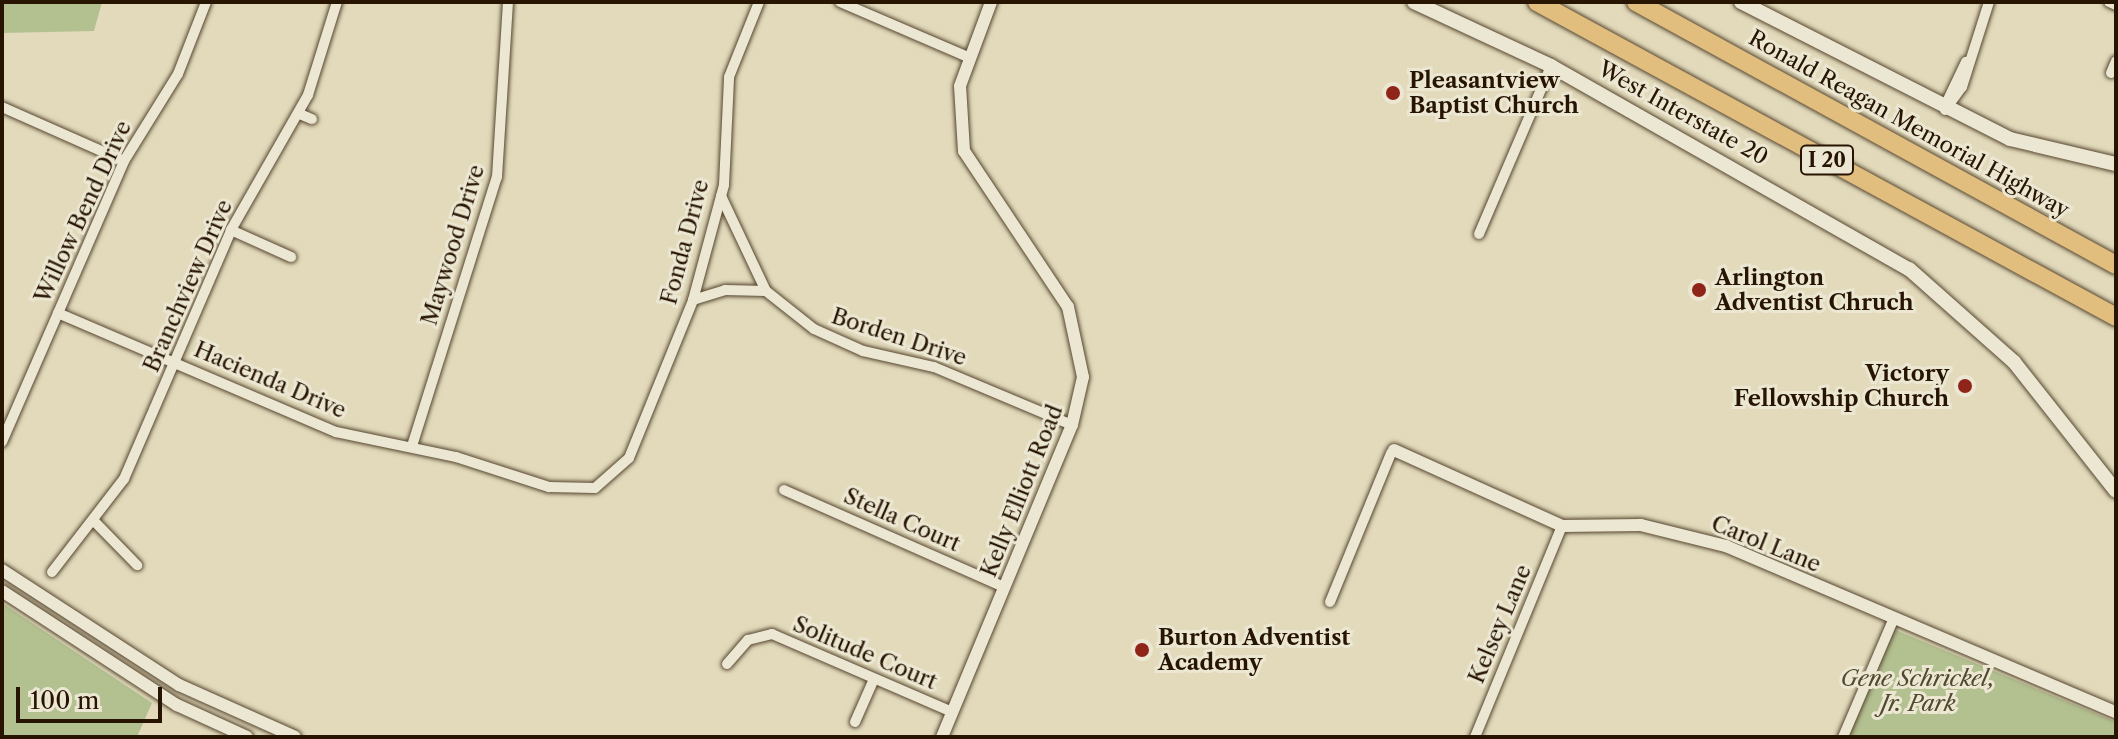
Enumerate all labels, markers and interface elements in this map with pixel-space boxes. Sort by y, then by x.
street label: Ronald Reagan Memorial Highway [1744,25,2074,223]
street label: West Interstate 20 [1593,55,1773,171]
place label: Pleasantview Baptist Church [1409,67,1579,118]
marker: Pleasantview Baptist Church [1384,84,1402,102]
street label: Willow Bend Drive [29,116,137,308]
road number: I 20 [1799,144,1855,176]
street label: Maywood Drive [416,162,490,328]
street label: Fonda Drive [656,176,714,308]
street label: Branchview Drive [138,195,238,377]
place label: Arlington Adventist Chruch [1715,264,1914,316]
marker: Arlington Adventist Chruch [1690,281,1708,299]
street label: Borden Drive [828,303,970,371]
street label: Hacienda Drive [190,336,350,424]
place label: Victory Fellowship Church [1734,360,1949,412]
marker: Victory Fellowship Church [1956,377,1974,395]
street label: Kelly Elliott Road [975,401,1069,581]
street label: Stella Court [840,483,964,557]
street label: Carol Lane [1707,510,1825,578]
street label: Kelsey Lane [1463,560,1537,688]
street label: Solitude Court [789,611,941,695]
place label: Burton Adventist Academy [1158,624,1351,676]
marker: Burton Adventist Academy [1133,641,1151,659]
park label: Gene Schrickel, Jr. Park [1840,665,1996,716]
scale bar [20,671,166,721]
text: 100 m [30,686,99,715]

